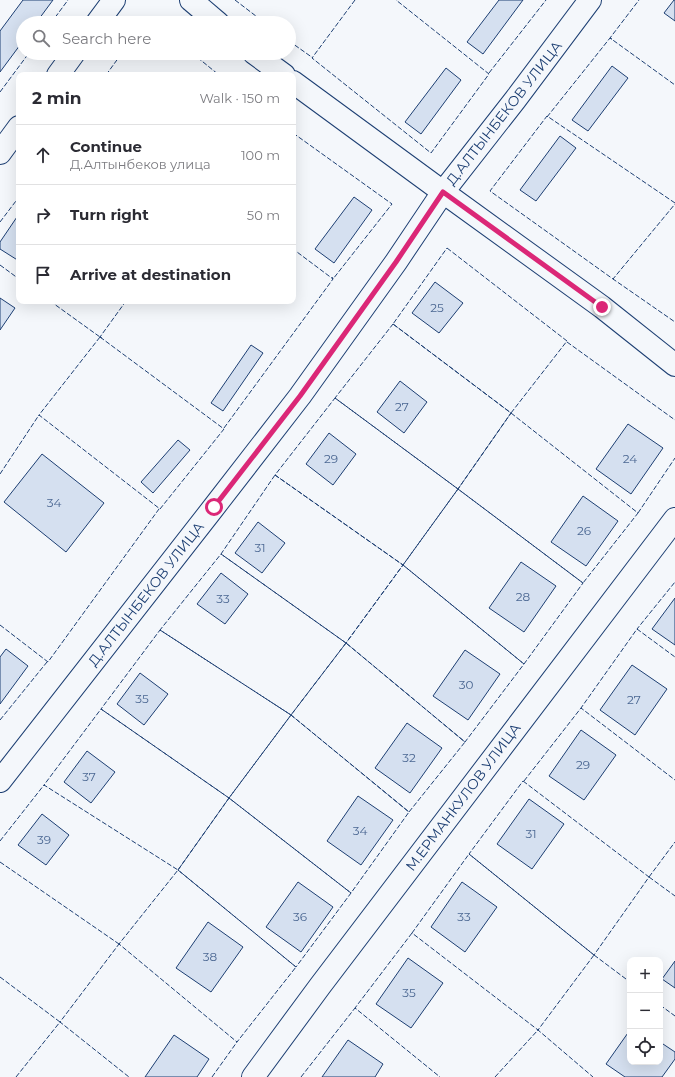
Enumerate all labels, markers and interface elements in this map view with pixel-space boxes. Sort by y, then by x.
search box [16,16,296,60]
icon: search [30,27,52,49]
text: Search here [62,29,151,48]
street label: Д.АЛТЫНБЕКОВ УЛИЦА [442,37,566,189]
text: 2 min [32,88,82,108]
text: Walk · 150 m [199,90,280,106]
text: Continue [70,137,142,156]
icon: ahead [32,144,54,166]
text: 100 m [241,147,280,163]
text: Д.Алтынбеков улица [70,156,211,172]
icon: right [32,204,54,226]
text: Turn right [70,205,149,224]
text: 50 m [247,207,280,223]
icon: arrive [32,264,54,286]
text: Arrive at destination [70,265,231,284]
route end [593,298,611,316]
house number: 25 [430,300,444,315]
house number: 27 [395,399,409,414]
house number: 29 [324,451,338,466]
house number: 24 [623,451,637,466]
house number: 34 [47,495,61,510]
route start [205,498,223,516]
street label: Д.АЛТЫНБЕКОВ УЛИЦА [84,518,208,670]
house number: 26 [577,523,591,538]
house number: 31 [254,540,266,555]
house number: 28 [516,589,531,604]
house number: 33 [216,591,230,606]
house number: 30 [459,677,473,692]
house number: 35 [135,691,149,706]
house number: 27 [627,692,641,707]
street label: М.ЕРМАНКУЛОВ УЛИЦА [402,719,525,874]
house number: 32 [402,750,416,765]
house number: 29 [576,757,590,772]
house number: 37 [82,769,96,784]
house number: 34 [353,823,367,838]
house number: 31 [525,826,537,841]
house number: 39 [37,832,51,847]
house number: 36 [293,909,307,924]
house number: 33 [457,909,471,924]
house number: 38 [203,949,218,964]
map controls [627,957,663,1065]
button: + [627,957,663,993]
house number: 35 [402,985,416,1000]
button: − [627,993,663,1029]
button: locate [627,1029,663,1065]

